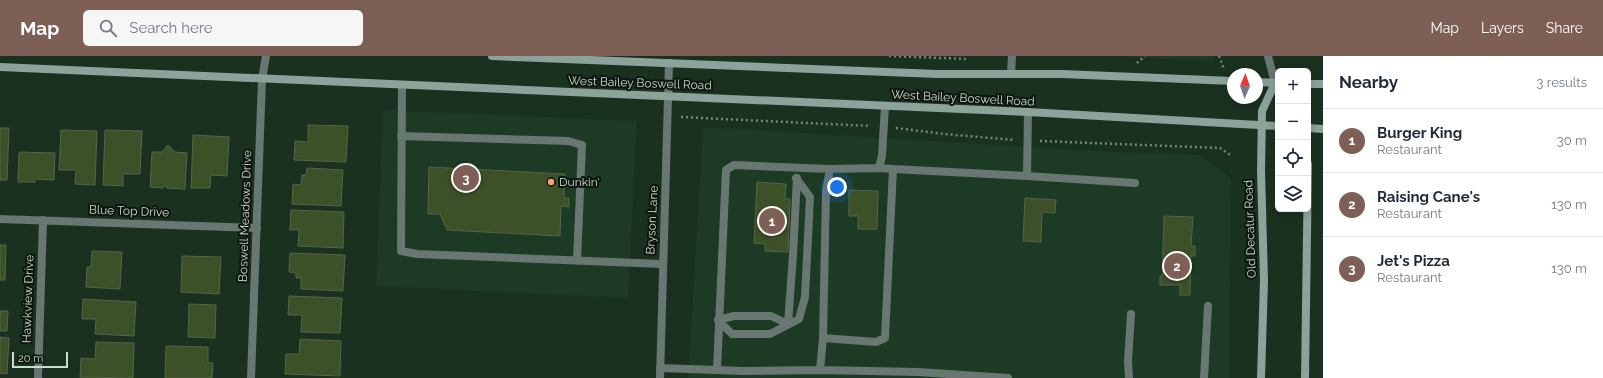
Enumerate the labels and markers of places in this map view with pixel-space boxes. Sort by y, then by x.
pin: 3 [453,163,479,193]
place label: Dunkin' [559,175,600,189]
marker: Dunkin' [546,177,556,187]
pin: 1 [759,206,785,236]
pin: 2 [1164,251,1190,281]

